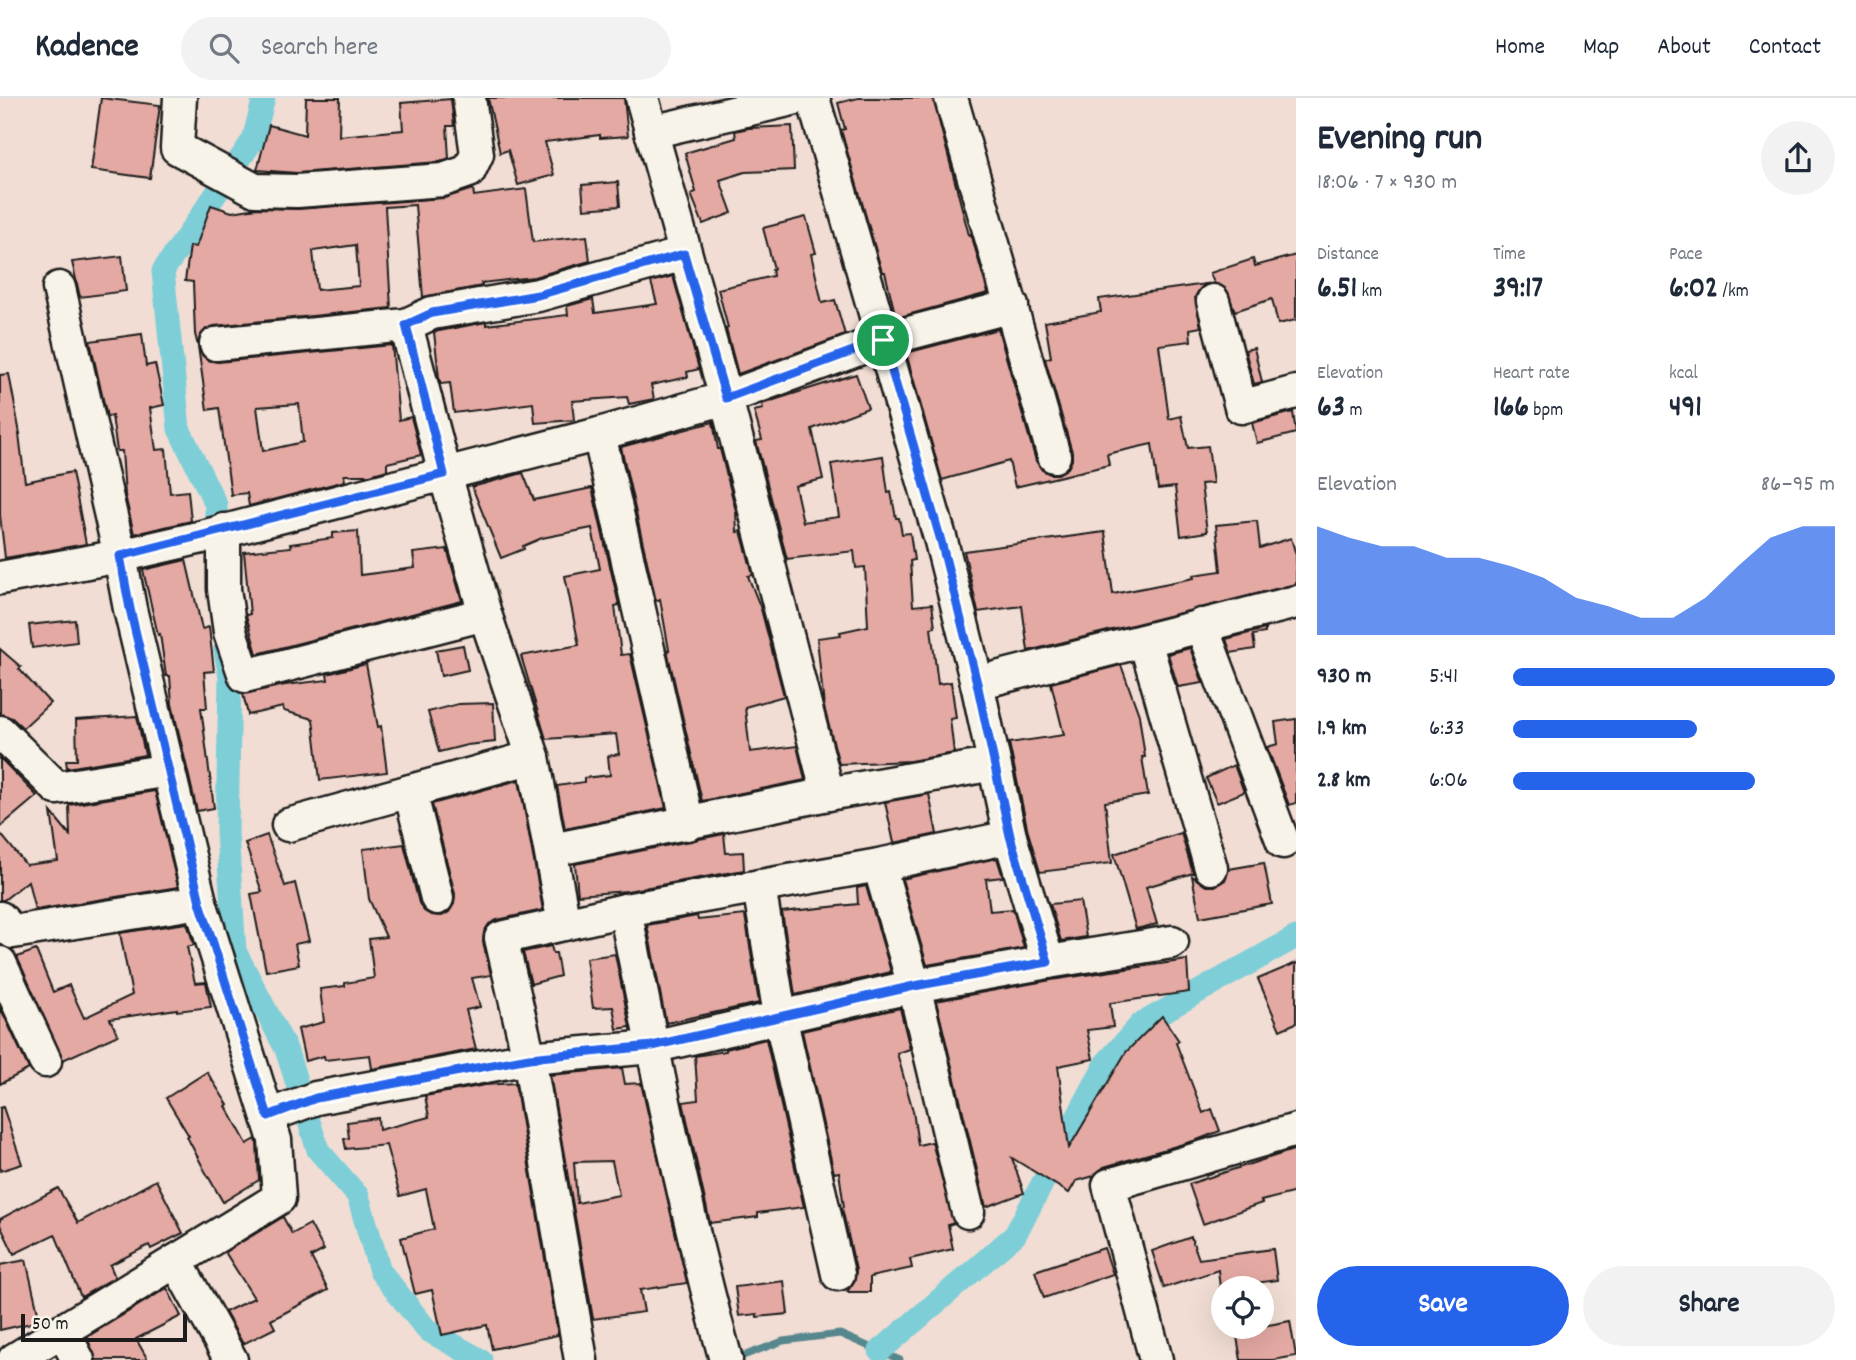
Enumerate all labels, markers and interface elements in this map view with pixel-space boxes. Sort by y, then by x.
search box [181,17,671,80]
text: Kadence [35,25,139,72]
icon: search [205,29,243,67]
text: Search here [261,30,378,67]
text: Home [1495,31,1545,65]
text: Map [1583,31,1619,65]
text: About [1657,31,1711,65]
text: Contact [1749,31,1821,65]
text: Evening run [1317,113,1482,168]
button: share [1761,121,1835,195]
text: 18:06 · 7 × 930 m [1317,167,1457,200]
text: Distance [1317,242,1379,269]
text: Time [1493,242,1526,269]
text: Pace [1669,242,1703,269]
text: 6.51 [1317,269,1357,312]
text: 39:17 [1493,269,1543,312]
text: 6:02 [1669,269,1718,312]
text: km [1357,279,1382,306]
text: /km [1718,279,1749,306]
pin [853,310,913,370]
icon: arrive [864,321,902,359]
text: Elevation [1317,361,1383,388]
text: Heart rate [1493,361,1570,388]
text: kcal [1669,361,1698,388]
text: 63 [1317,388,1345,431]
text: 166 [1493,388,1529,431]
text: 491 [1669,388,1702,431]
text: m [1345,398,1362,425]
text: bpm [1529,398,1563,425]
text: Elevation [1317,469,1397,502]
text: 86–95 m [1761,469,1835,502]
text: 930 m [1317,661,1371,694]
text: 5:41 [1429,661,1458,694]
text: 1.9 km [1317,713,1367,746]
text: 6:33 [1429,713,1465,746]
text: 2.8 km [1317,765,1371,798]
text: 6:06 [1429,765,1468,798]
button: Save [1317,1266,1569,1346]
button: Share [1583,1266,1835,1346]
map controls [1211,1276,1274,1339]
button: locate [1211,1276,1274,1339]
scale bar [21,1311,187,1343]
text: 50 m [32,1312,69,1339]

